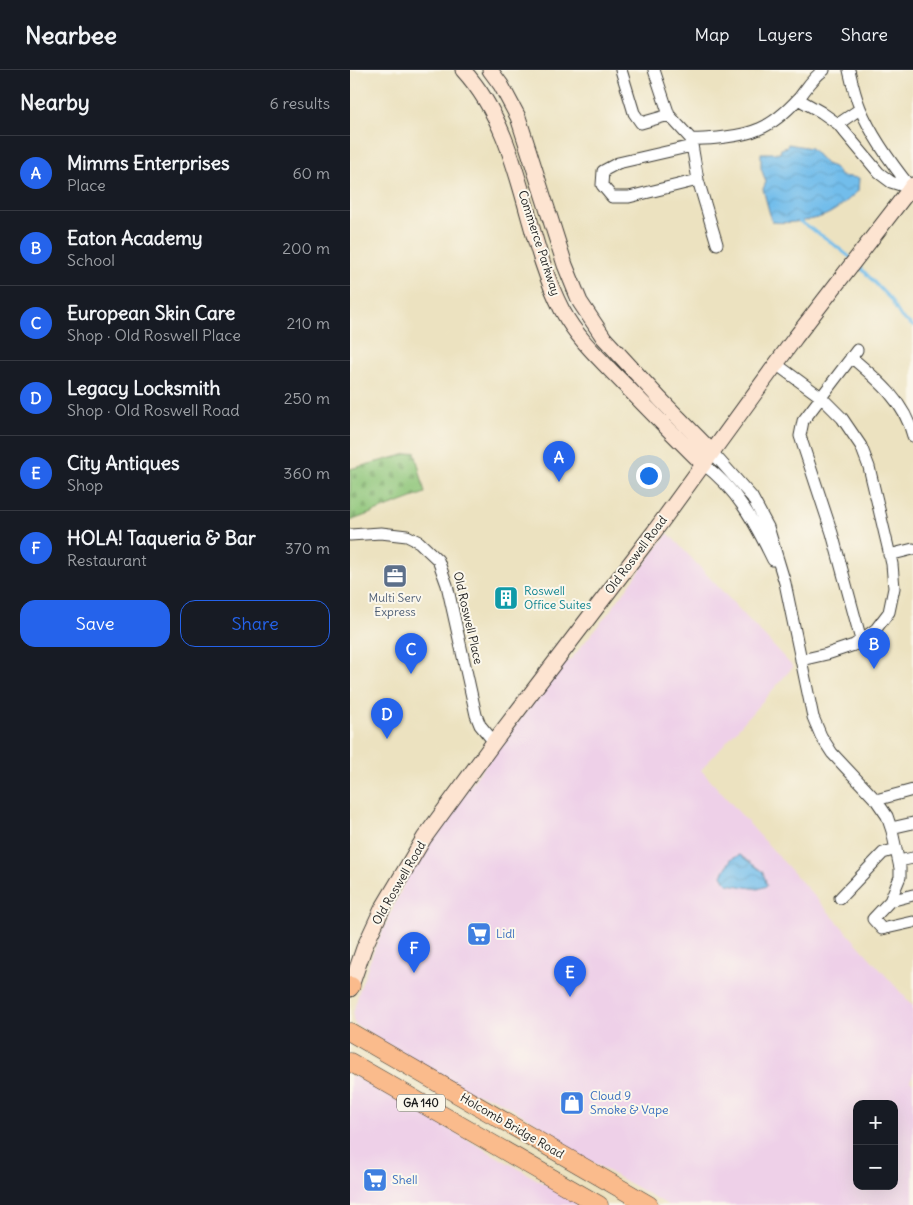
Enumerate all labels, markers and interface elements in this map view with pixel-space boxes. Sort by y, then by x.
text: Nearbee [25,20,117,50]
text: Map [694,23,729,46]
text: Layers [757,23,813,46]
text: Share [841,23,888,46]
text: Nearby [20,89,90,116]
text: 6 results [269,93,330,113]
text: Mimms Enterprises [67,151,230,175]
text: A [31,163,41,183]
text: 60 m [292,163,330,183]
text: Place [67,175,106,195]
street label: Commerce Parkway [515,188,564,297]
text: Eaton Academy [67,226,203,250]
text: B [31,238,41,258]
text: 200 m [282,238,330,258]
text: School [67,250,115,270]
text: European Skin Care [67,301,235,325]
text: C [31,313,41,333]
text: 210 m [287,313,330,333]
text: Shop · Old Roswell Place [67,325,241,345]
text: Legacy Locksmith [67,376,220,400]
text: D [30,388,42,408]
text: 250 m [284,388,330,408]
text: Shop · Old Roswell Road [67,400,240,420]
pin: A [543,441,575,482]
text: City Antiques [67,451,180,475]
text: E [31,463,41,483]
text: 360 m [283,463,330,483]
your location [636,463,662,489]
text: Shop [67,475,103,495]
street label: Old Roswell Road [601,513,670,597]
text: HOLA! Taqueria & Bar [67,526,256,550]
text: F [31,538,41,558]
text: 370 m [285,538,330,558]
text: Restaurant [67,550,147,570]
office icon: Multi Serv Express [382,563,408,589]
street label: Old Roswell Place [451,570,486,666]
place label: Roswell Office Suites [524,583,591,612]
building icon: Roswell Office Suites [493,585,519,611]
place label: Multi Serv Express [369,590,422,619]
button: Save [20,600,170,647]
button: Share [180,600,330,647]
pin: B [858,628,890,669]
pin: C [395,633,427,674]
pin: D [371,698,403,739]
street label: Old Roswell Road [369,838,429,927]
supermarket icon: Lidl [466,921,492,947]
place label: Lidl [496,926,515,941]
pin: F [398,932,430,973]
pin: E [554,956,586,997]
place label: Cloud 9 Smoke & Vape [590,1088,669,1117]
street label: Holcomb Bridge Road [458,1090,567,1161]
shop icon: Cloud 9 Smoke & Vape [559,1090,585,1116]
road number: GA 140 [397,1094,445,1112]
map controls [853,1100,898,1190]
button: + [853,1100,898,1145]
button: − [853,1145,898,1190]
supermarket icon: Shell [362,1167,388,1193]
place label: Shell [392,1172,417,1187]

